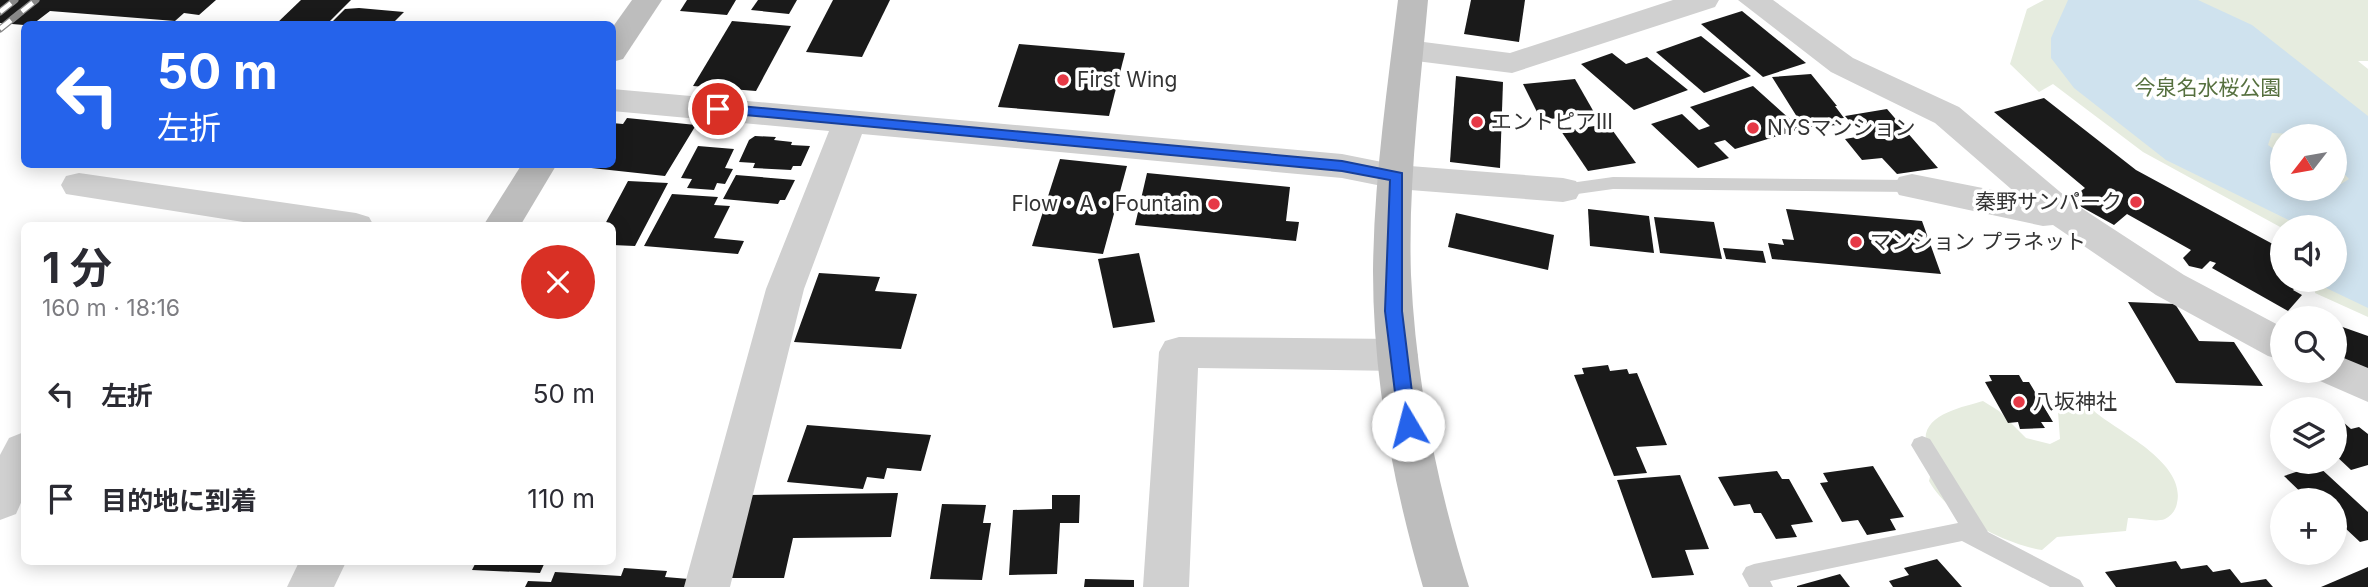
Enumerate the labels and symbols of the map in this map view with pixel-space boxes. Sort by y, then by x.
place label: First Wing [1077,67,1177,92]
marker: First Wing [1055,72,1071,88]
park label: 今泉名水桜公園 [2135,75,2282,100]
pin [688,79,748,139]
place label: エントピアⅢ [1491,109,1613,134]
marker: エントピアⅢ [1469,114,1485,130]
place label: NYSマンション [1767,115,1916,140]
marker: NYSマンション [1745,120,1761,136]
north arrow [2270,124,2347,201]
place label: 秦野サンパーク [1975,189,2122,214]
place label: Flow・A・Fountain [1011,191,1200,216]
marker: 秦野サンパーク [2128,194,2144,210]
marker: Flow・A・Fountain [1206,196,1222,212]
place label: マンション プラネット [1870,229,2086,254]
marker: マンション プラネット [1848,234,1864,250]
position arrow [1371,388,1445,462]
place label: 八坂神社 [2033,389,2117,414]
marker: 八坂神社 [2011,394,2027,410]

